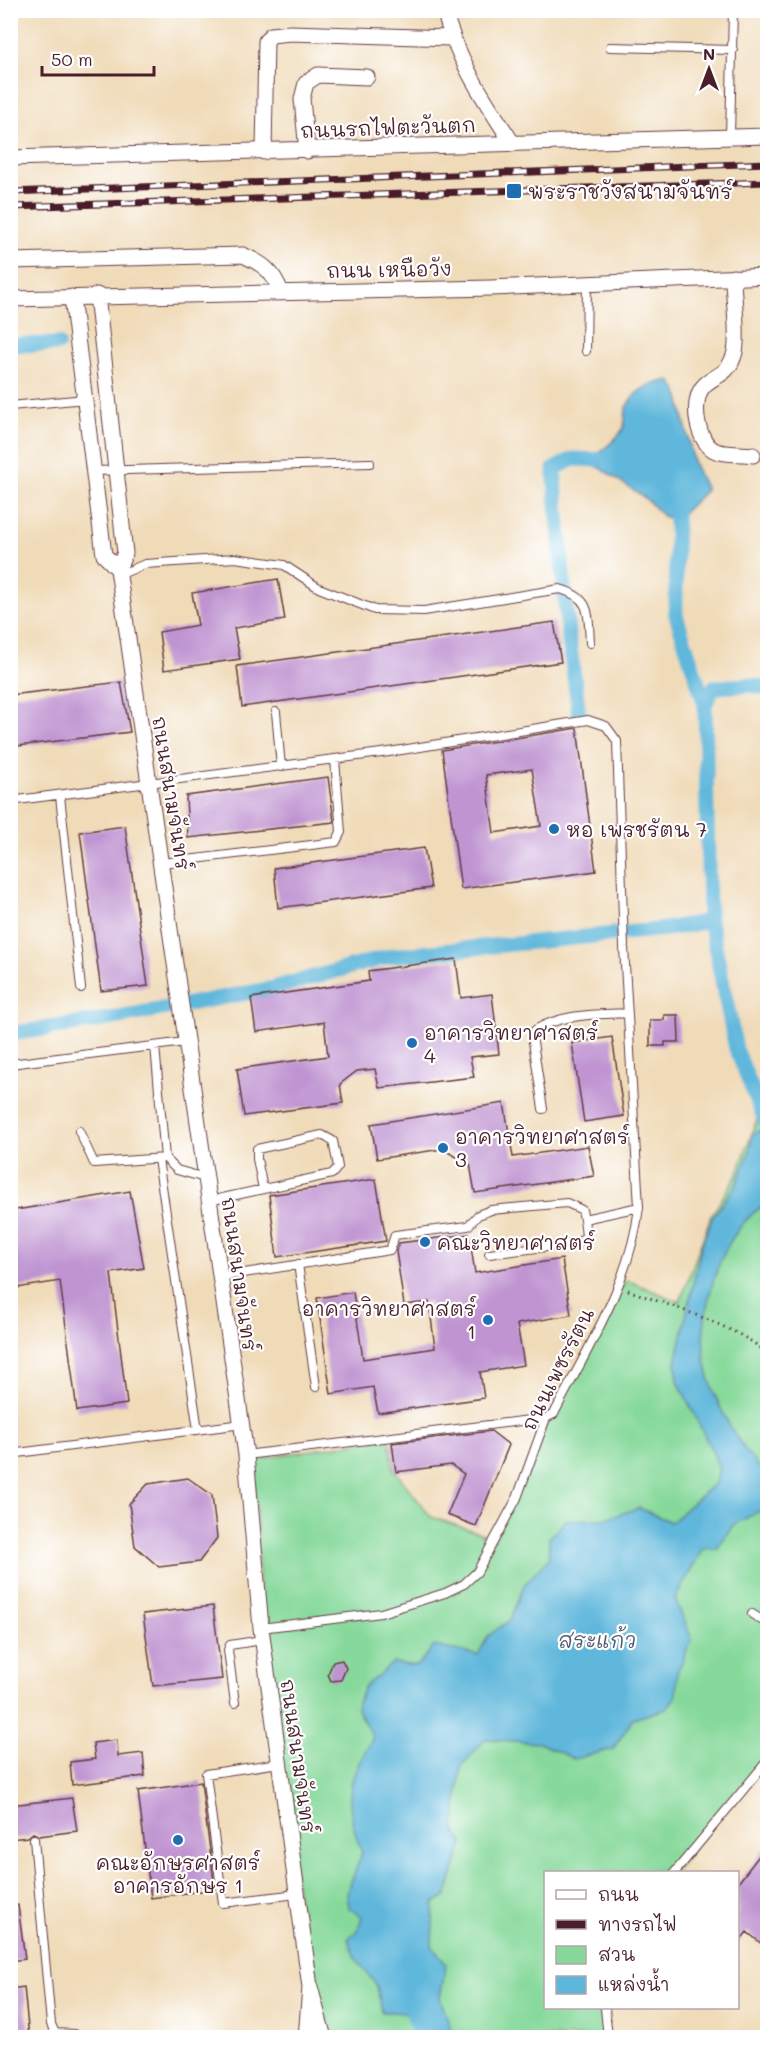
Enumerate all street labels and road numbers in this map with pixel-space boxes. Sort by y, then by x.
street label: ถนนรถไฟตะวันตก [300,111,476,143]
street label: ถนน เหนือวัง [326,255,452,283]
street label: ถนนสนามจันทร์ [147,714,197,872]
street label: ถนนสนามจันทร์ [216,1195,264,1353]
street label: ถนนเพชรรัตน [515,1303,599,1435]
street label: ถนนสนามจันทร์ [275,1677,323,1835]

